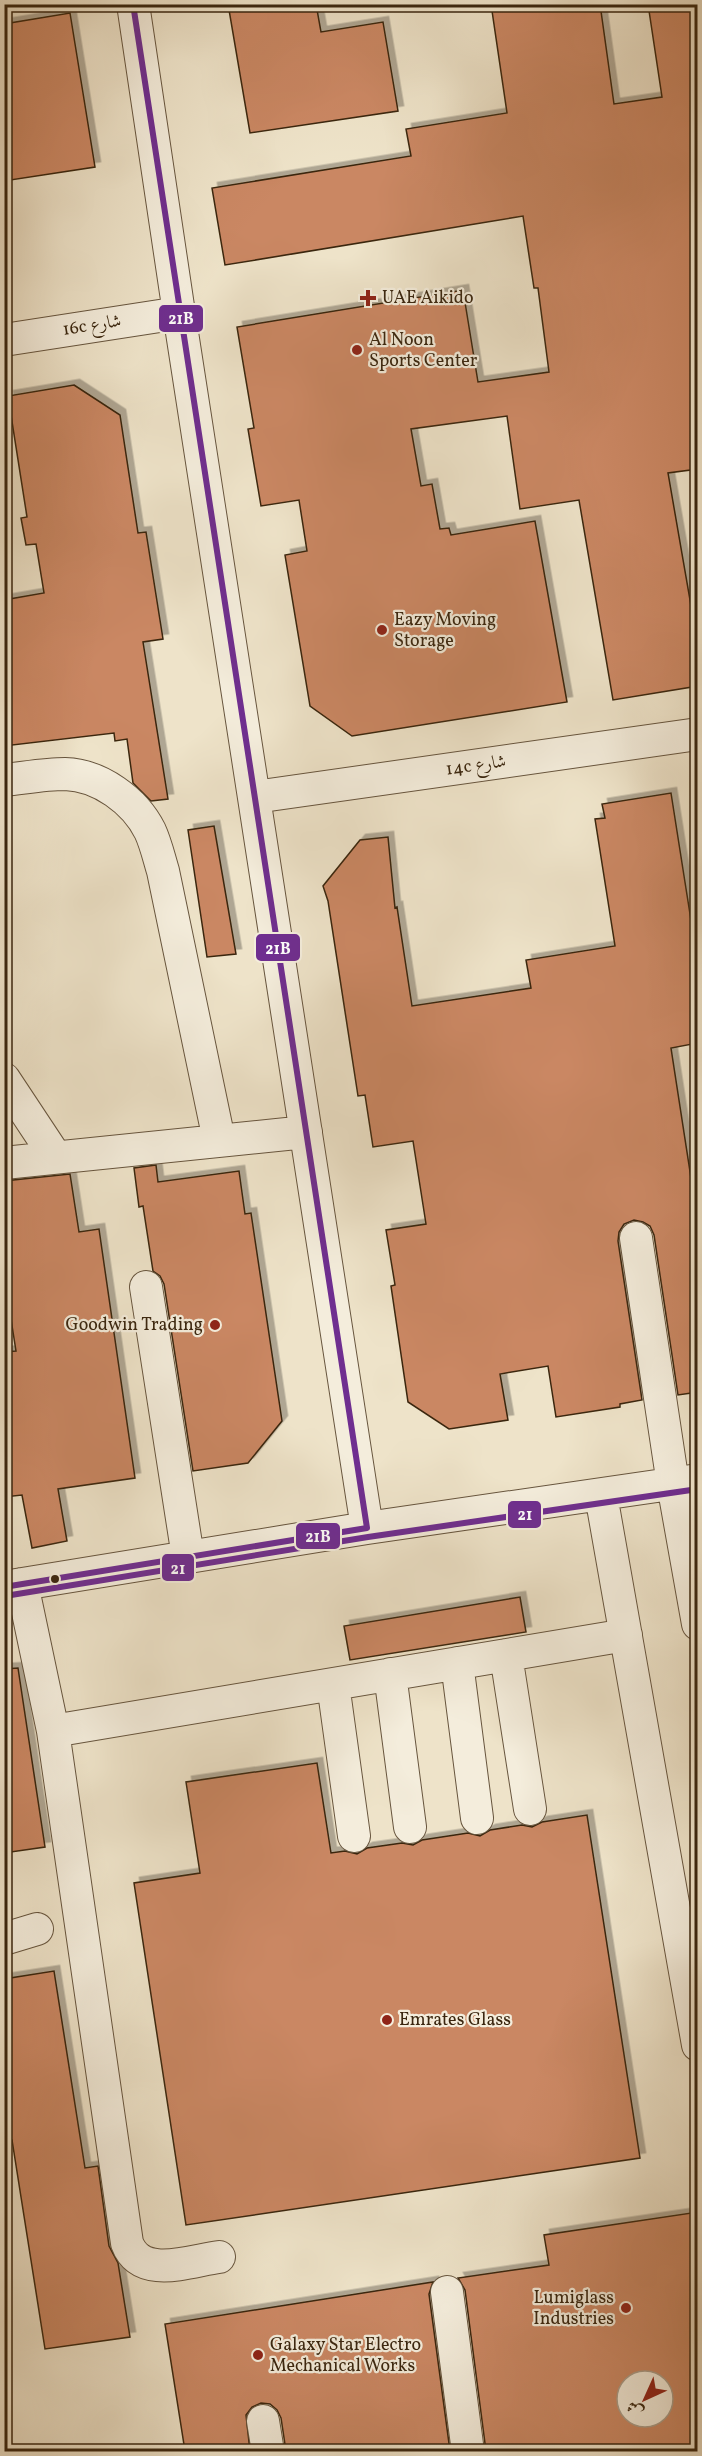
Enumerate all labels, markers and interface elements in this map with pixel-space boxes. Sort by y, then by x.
place label: UAE Aikido [382,286,474,311]
marker: UAE Aikido [359,289,377,307]
line badge: 21B [158,304,204,333]
street label: 16c شارع [61,309,123,344]
text: 21B [168,309,194,331]
place label: Al Noon Sports Center [369,328,478,374]
marker: Al Noon Sports Center [350,343,364,357]
place label: Eazy Moving Storage [394,608,496,654]
marker: Eazy Moving Storage [375,623,389,637]
street label: 14c شارع [444,749,508,784]
line badge: 21B [255,933,301,962]
text: 21B [265,939,291,961]
place label: Goodwin Trading [66,1313,203,1338]
marker: Goodwin Trading [208,1318,222,1332]
line badge: 21 [507,1500,542,1529]
text: 21 [518,1505,532,1527]
line badge: 21B [295,1522,341,1550]
text: 21B [305,1527,331,1549]
line badge: 21 [161,1553,195,1582]
text: 21 [171,1559,185,1581]
unlabelled marker [49,1573,61,1585]
place label: Emrates Glass [399,2008,511,2033]
marker: Emrates Glass [380,2013,394,2027]
place label: Lumiglass Industries [533,2286,614,2332]
marker: Lumiglass Industries [619,2301,633,2315]
place label: Galaxy Star Electro Mechanical Works [270,2333,421,2379]
marker: Galaxy Star Electro Mechanical Works [251,2348,265,2362]
north arrow [615,2369,675,2429]
text: ش [622,2395,649,2422]

